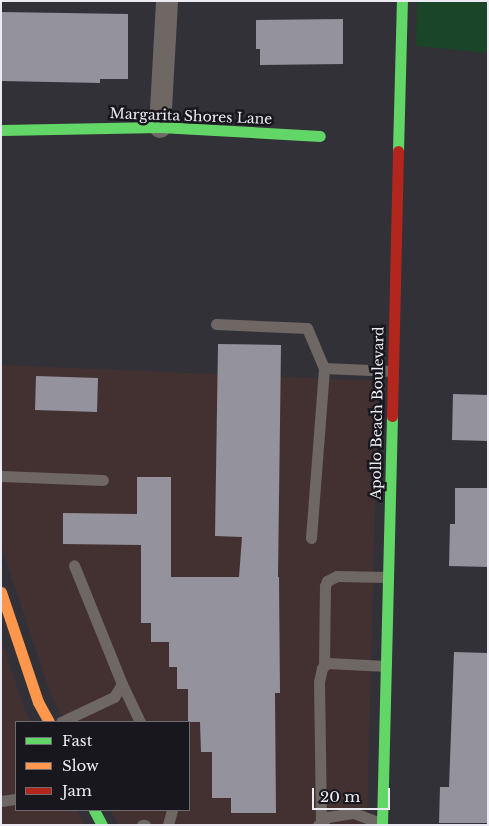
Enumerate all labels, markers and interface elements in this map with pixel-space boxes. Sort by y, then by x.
street label: Margarita Shores Lane [109,105,273,127]
street label: Apollo Beach Boulevard [367,326,387,500]
legend [15,721,190,811]
text: Fast [62,731,92,750]
text: Slow [62,756,99,775]
scale bar [314,778,392,810]
text: Jam [62,781,92,800]
text: 20 m [320,787,360,806]

